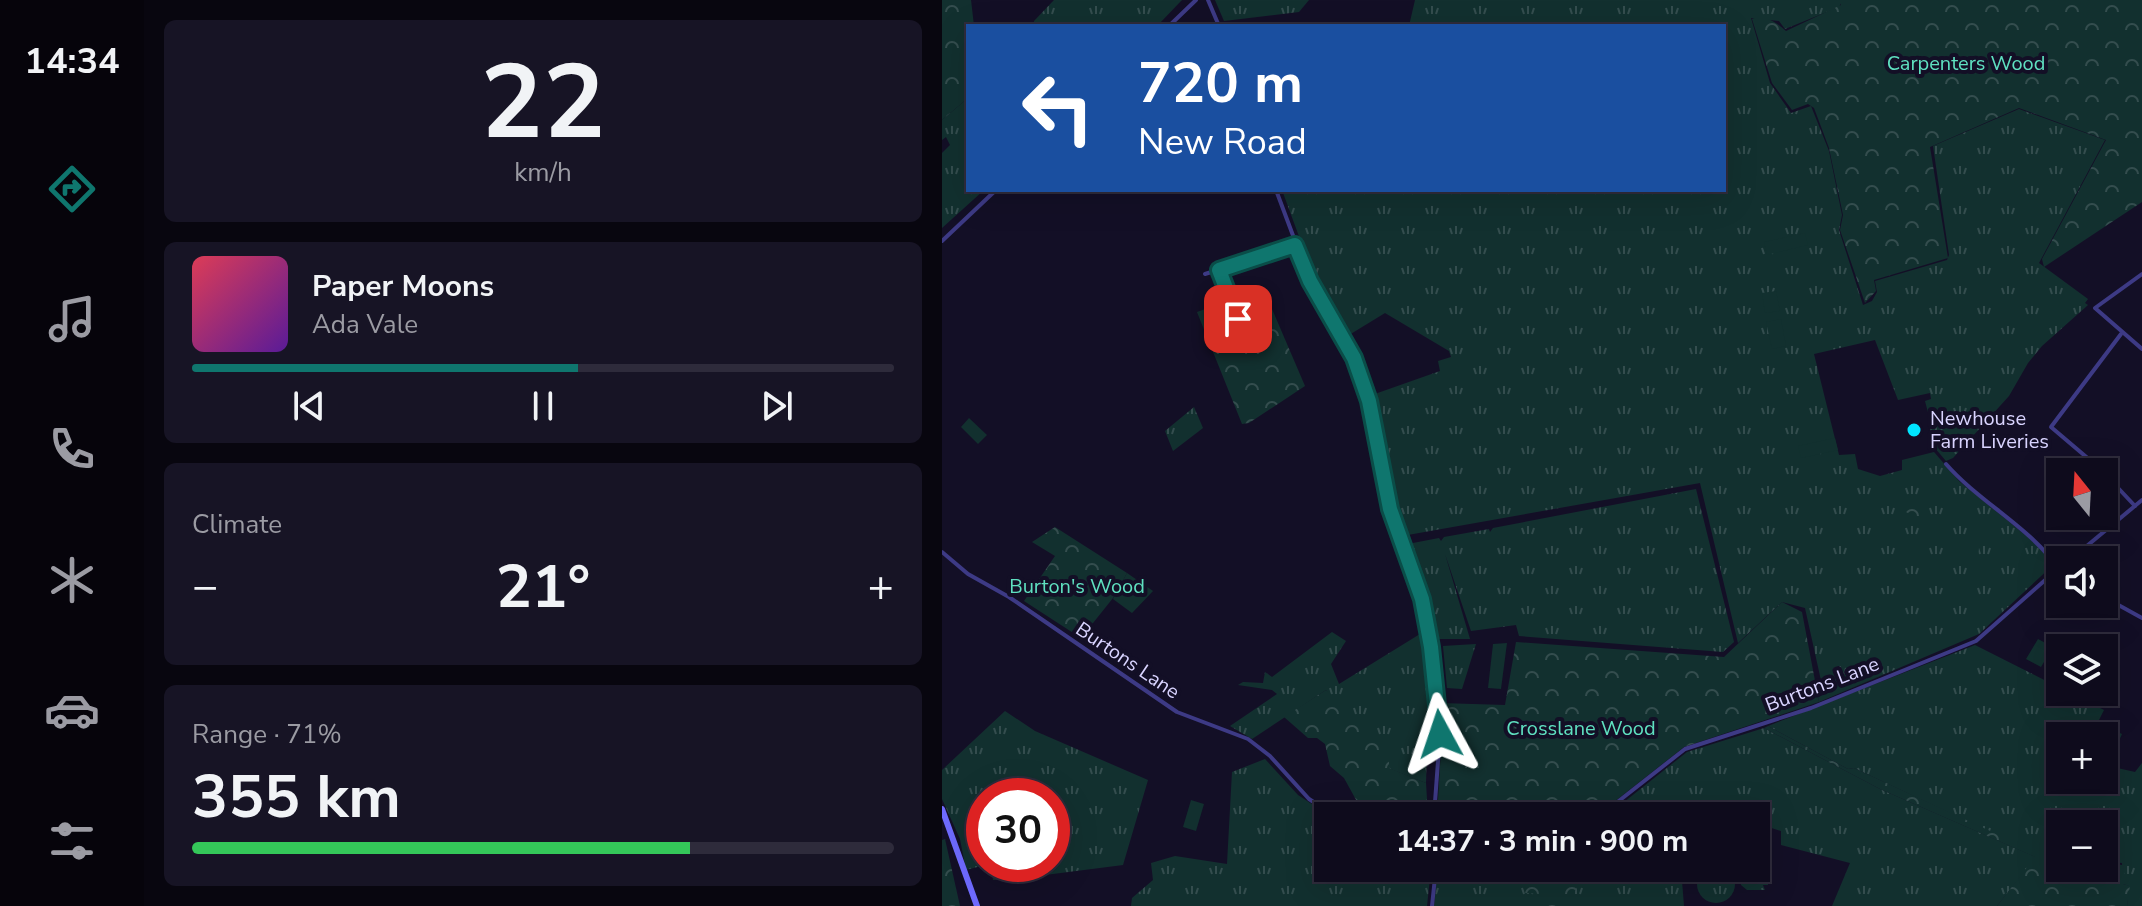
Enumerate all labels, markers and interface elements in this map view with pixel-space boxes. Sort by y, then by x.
text: 22 [481,32,605,174]
text: 14:34 [24,37,120,86]
text: 720 m [1138,45,1303,122]
park label: Carpenters Wood [1887,50,2045,77]
icon: left [1006,56,1110,160]
text: New Road [1138,118,1307,167]
text: km/h [514,155,572,190]
icon: directions [44,161,100,217]
text: Paper Moons [312,266,494,307]
pin [1204,285,1272,353]
icon: music [44,291,100,347]
icon: arrive [1216,297,1260,341]
text: Ada Vale [312,307,418,342]
icon: previous [287,384,331,428]
icon: pause [521,384,565,428]
icon: next [755,384,799,428]
place label: Newhouse Farm Liveries [1930,405,2049,455]
icon: phone [44,421,100,477]
marker: Newhouse Farm Liveries [1905,421,1923,439]
north arrow [2046,458,2118,530]
map controls [2046,458,2118,882]
text: Climate [192,507,282,542]
text: 21° [496,546,590,628]
button: sound [2046,546,2118,618]
icon: climate [44,552,100,608]
text: − [192,557,218,617]
text: + [868,557,894,617]
park label: Burton's Wood [1009,573,1145,600]
street label: Burtons Lane [1070,616,1185,705]
button: layers [2046,634,2118,706]
street label: Burtons Lane [1761,650,1883,719]
icon: car [44,682,100,738]
position arrow [1398,692,1482,776]
park label: Crosslane Wood [1506,715,1656,742]
text: Range · 71% [192,717,342,752]
button: + [2046,722,2118,794]
text: 355 km [192,756,401,838]
speed limit sign: 30 [966,778,1070,882]
button: − [2046,810,2118,882]
icon: filters [44,813,100,869]
text: 14:37 · 3 min · 900 m [1396,821,1688,862]

